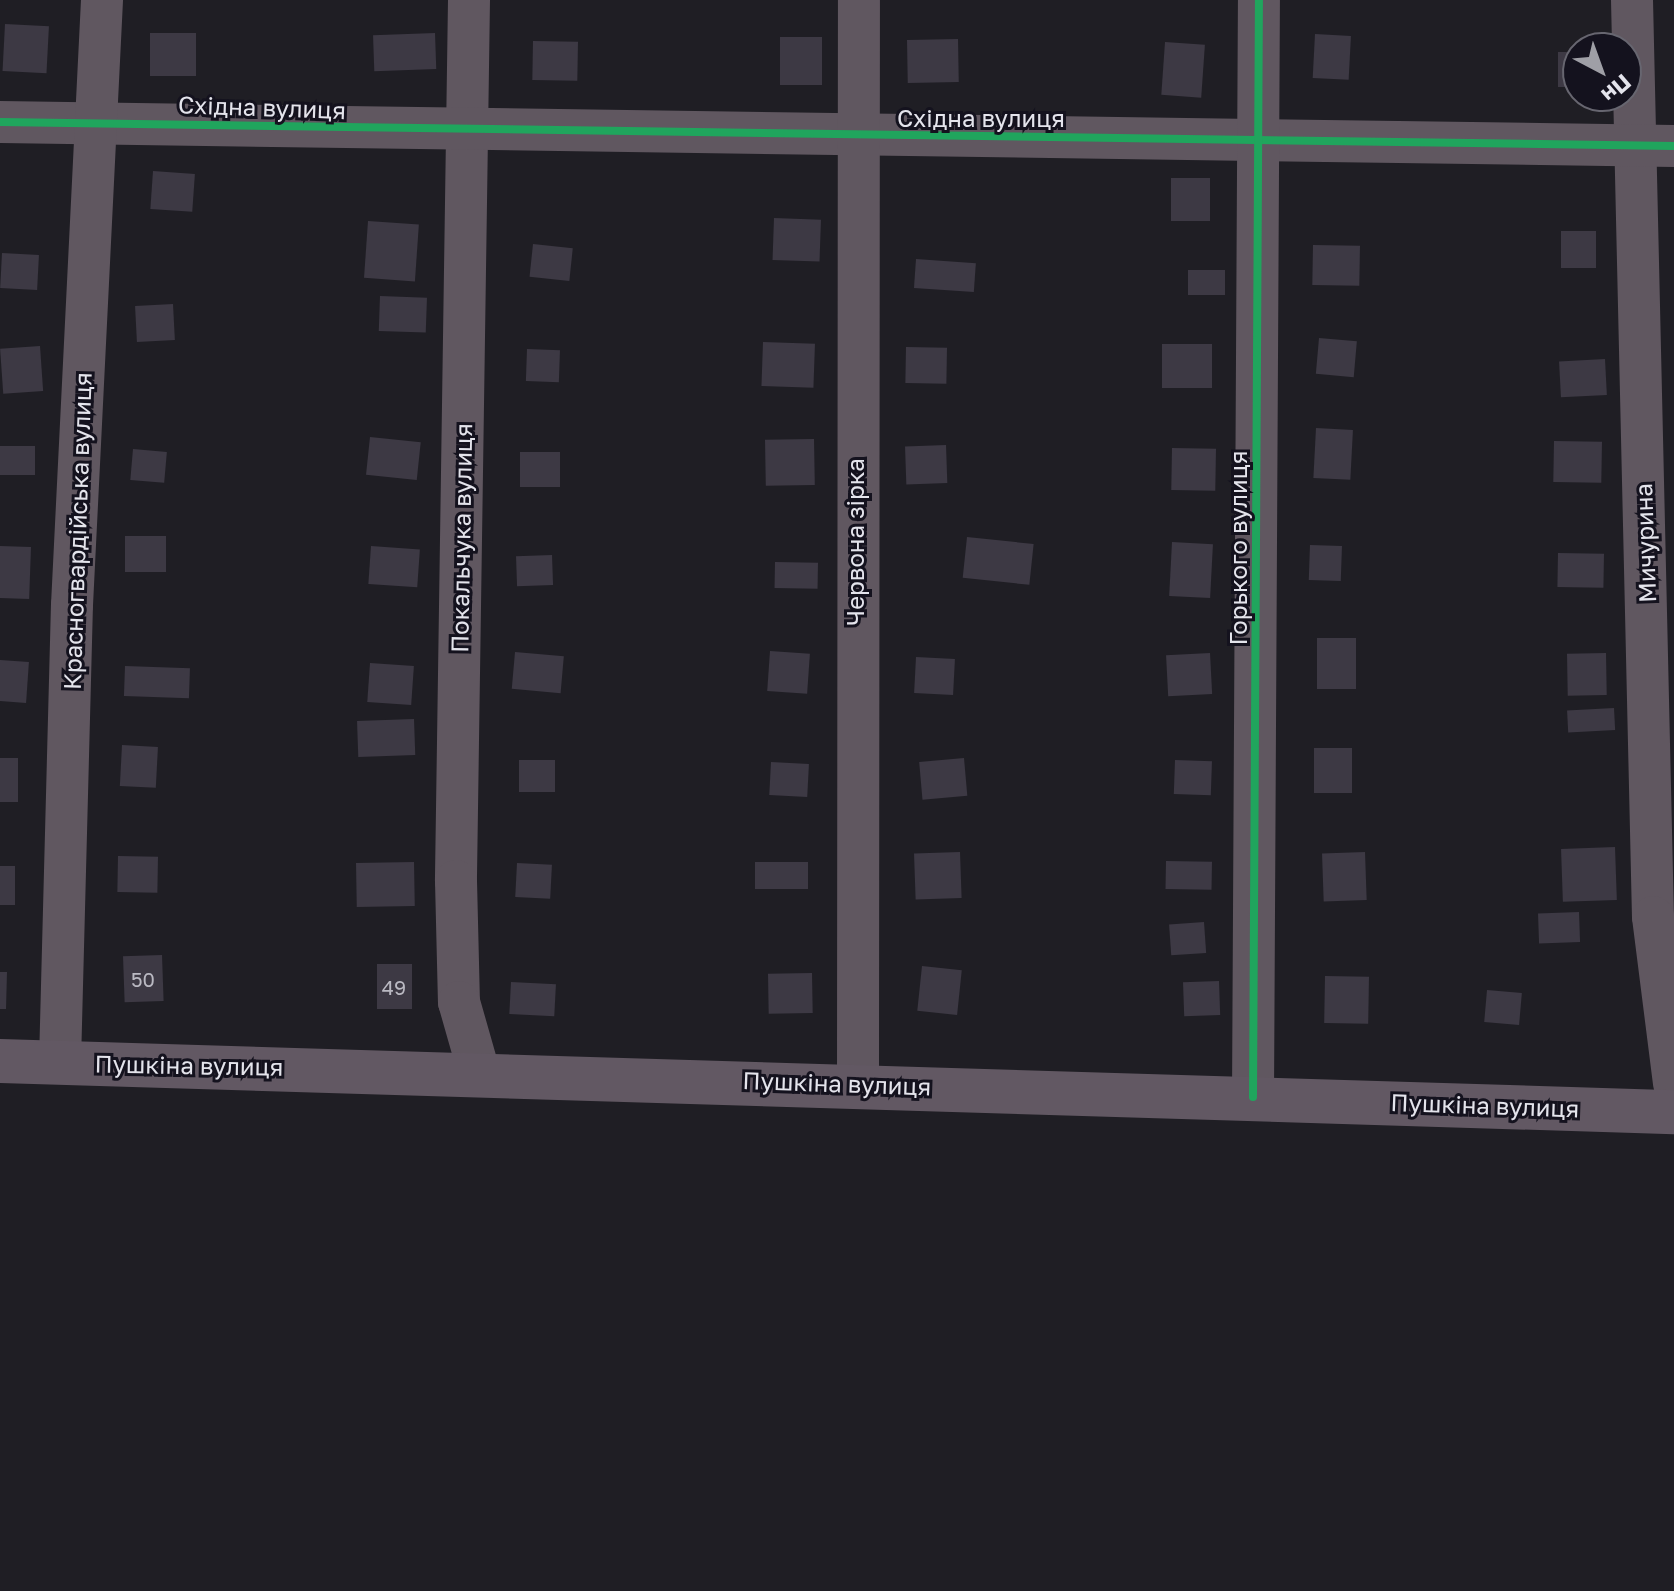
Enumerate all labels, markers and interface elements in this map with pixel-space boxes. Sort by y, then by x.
north arrow [1562,32,1642,112]
text: Пн [1597,69,1637,109]
street label: Східна вулиця [178,90,346,124]
street label: Східна вулиця [897,104,1065,132]
street label: Красногвардійська вулиця [57,372,97,690]
street label: Покальчука вулиця [445,423,477,653]
street label: Горького вулиця [1224,451,1252,645]
street label: Червона зірка [841,458,869,626]
street label: Мичурина [1629,483,1661,603]
house number: 50 [131,967,155,991]
house number: 49 [382,975,406,999]
street label: Пушкіна вулиця [94,1049,284,1081]
street label: Пушкіна вулиця [742,1065,932,1101]
street label: Пушкіна вулиця [1390,1087,1580,1123]

